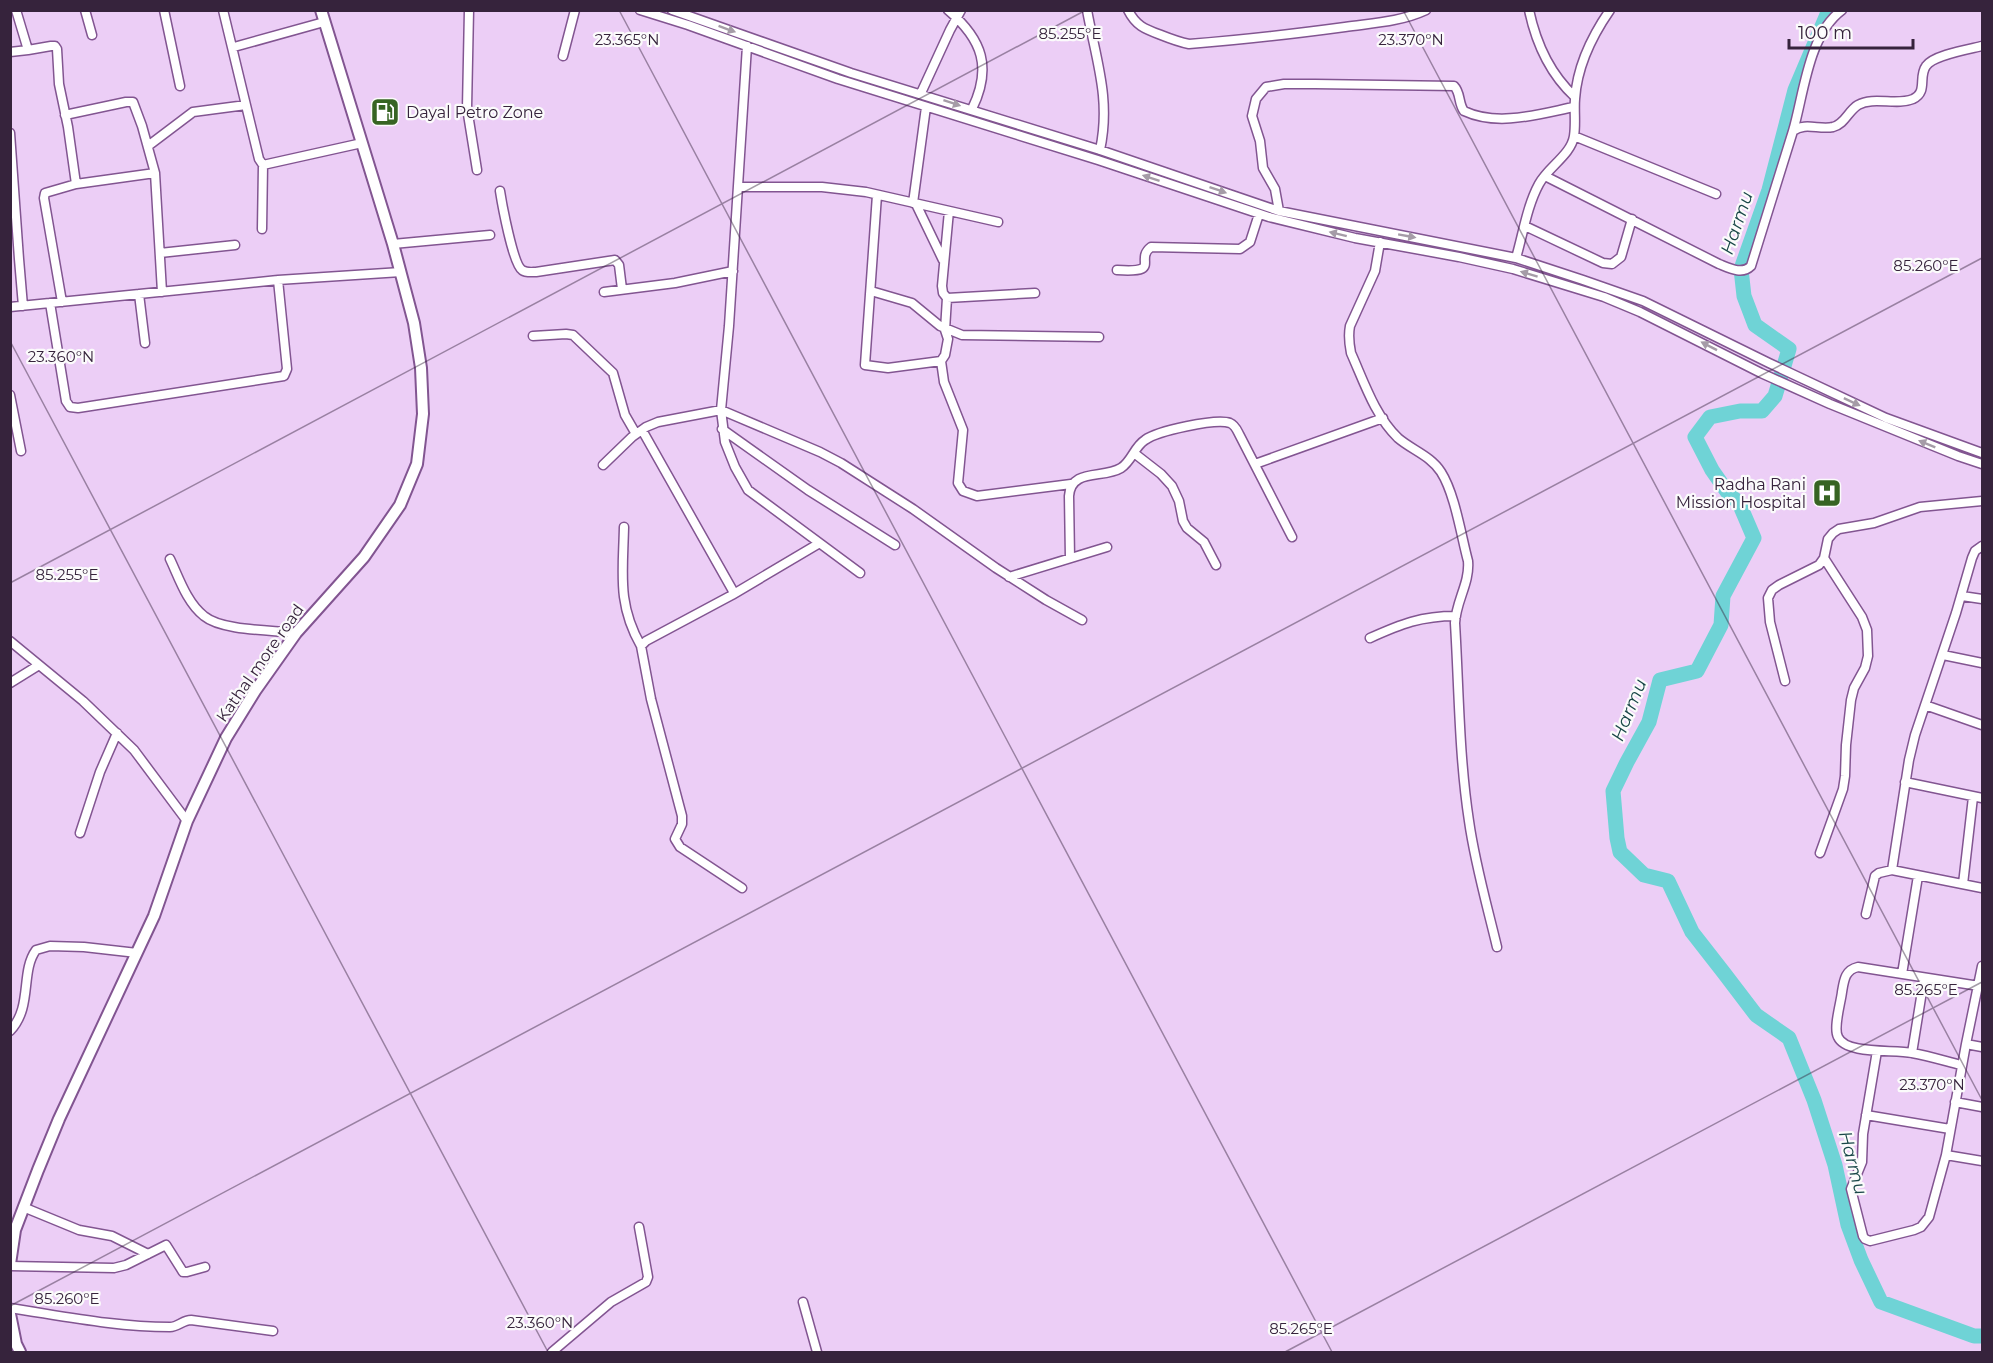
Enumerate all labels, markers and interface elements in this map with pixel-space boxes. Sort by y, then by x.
scale bar [1789,12,1914,50]
text: 100 m [1798,22,1852,44]
text: 85.255°E [1039,24,1101,43]
one-way arrow [718,25,736,35]
text: 23.365°N [595,30,659,49]
text: 23.370°N [1378,30,1444,49]
fuel station icon: Dayal Petro Zone [369,96,401,128]
one-way arrow [943,99,961,108]
place label: Dayal Petro Zone [406,103,543,122]
one-way arrow [1142,172,1160,182]
one-way arrow [1209,186,1227,195]
water label: Harmu [1716,189,1758,257]
one-way arrow [1329,229,1347,239]
one-way arrow [1397,232,1416,241]
text: 85.260°E [1893,256,1959,275]
one-way arrow [1520,268,1538,278]
one-way arrow [1700,342,1718,352]
text: 23.360°N [28,347,94,366]
one-way arrow [1844,398,1861,407]
one-way arrow [1918,439,1936,449]
place label: Radha Rani Mission Hospital [1676,475,1806,512]
hospital icon: Radha Rani Mission Hospital [1811,477,1843,509]
text: 85.255°E [36,565,98,584]
street label: Kathal more road [212,600,308,726]
water label: Harmu [1607,676,1651,744]
text: 85.265°E [1894,980,1958,999]
text: 23.370°N [1899,1075,1965,1094]
water label: Harmu [1834,1129,1872,1197]
text: 85.260°E [34,1289,100,1308]
text: 23.360°N [507,1313,573,1332]
text: 85.265°E [1269,1319,1333,1338]

